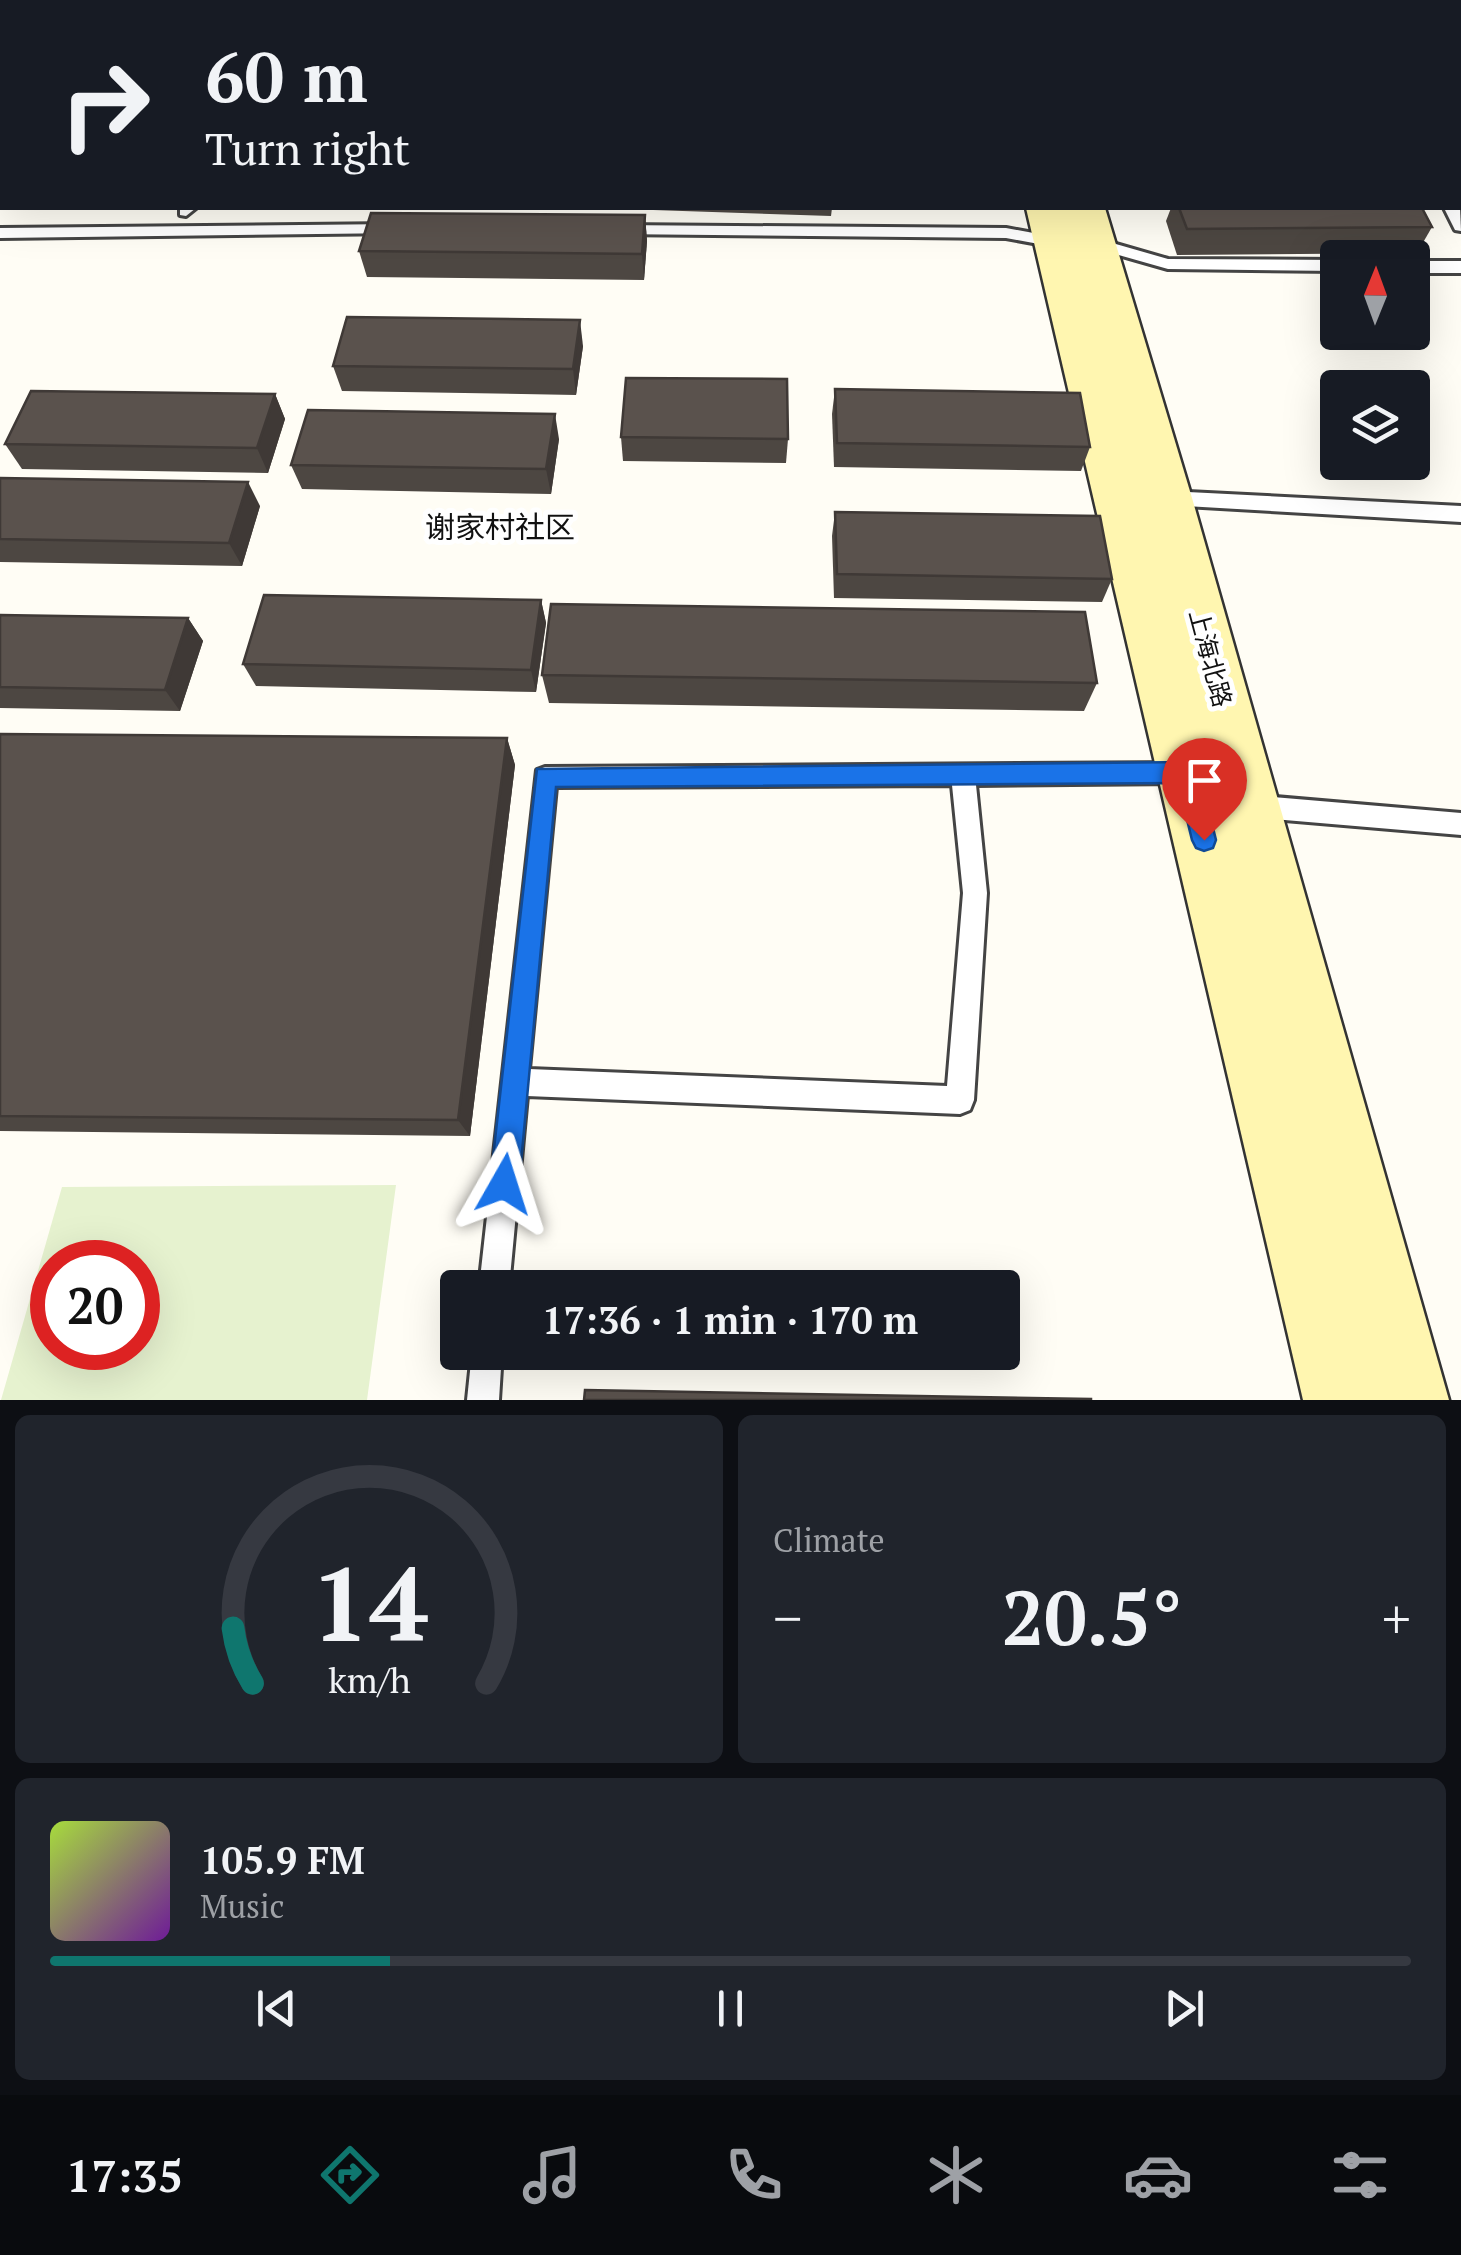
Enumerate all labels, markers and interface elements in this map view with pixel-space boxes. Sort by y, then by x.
text: 60 m [205,29,368,122]
icon: right [40,40,170,170]
text: Turn right [205,118,410,178]
north arrow [1320,240,1430,350]
map controls [1320,240,1430,480]
button: layers [1320,370,1430,480]
district label: 谢家村社区 [425,507,575,547]
street label: 上海北路 [1182,605,1240,711]
pin [1162,738,1247,841]
icon: arrive [1177,753,1232,808]
position arrow [452,1132,556,1236]
speed limit sign: 20 [30,1240,160,1370]
text: 17:36 · 1 min · 170 m [542,1295,918,1345]
text: Climate [773,1519,885,1561]
text: 14 [310,1533,428,1671]
text: 20.5° [1002,1567,1182,1666]
text: − [773,1581,802,1654]
text: + [1382,1581,1411,1654]
text: km/h [328,1656,410,1703]
text: 105.9 FM [200,1835,365,1885]
text: Music [200,1885,285,1927]
icon: previous [249,1981,304,2036]
icon: pause [703,1981,758,2036]
icon: next [1157,1981,1212,2036]
icon: directions [315,2140,385,2210]
icon: music [517,2140,587,2210]
icon: phone [719,2140,789,2210]
icon: climate [921,2140,991,2210]
icon: car [1123,2140,1193,2210]
icon: filters [1325,2140,1395,2210]
text: 17:35 [66,2145,183,2205]

